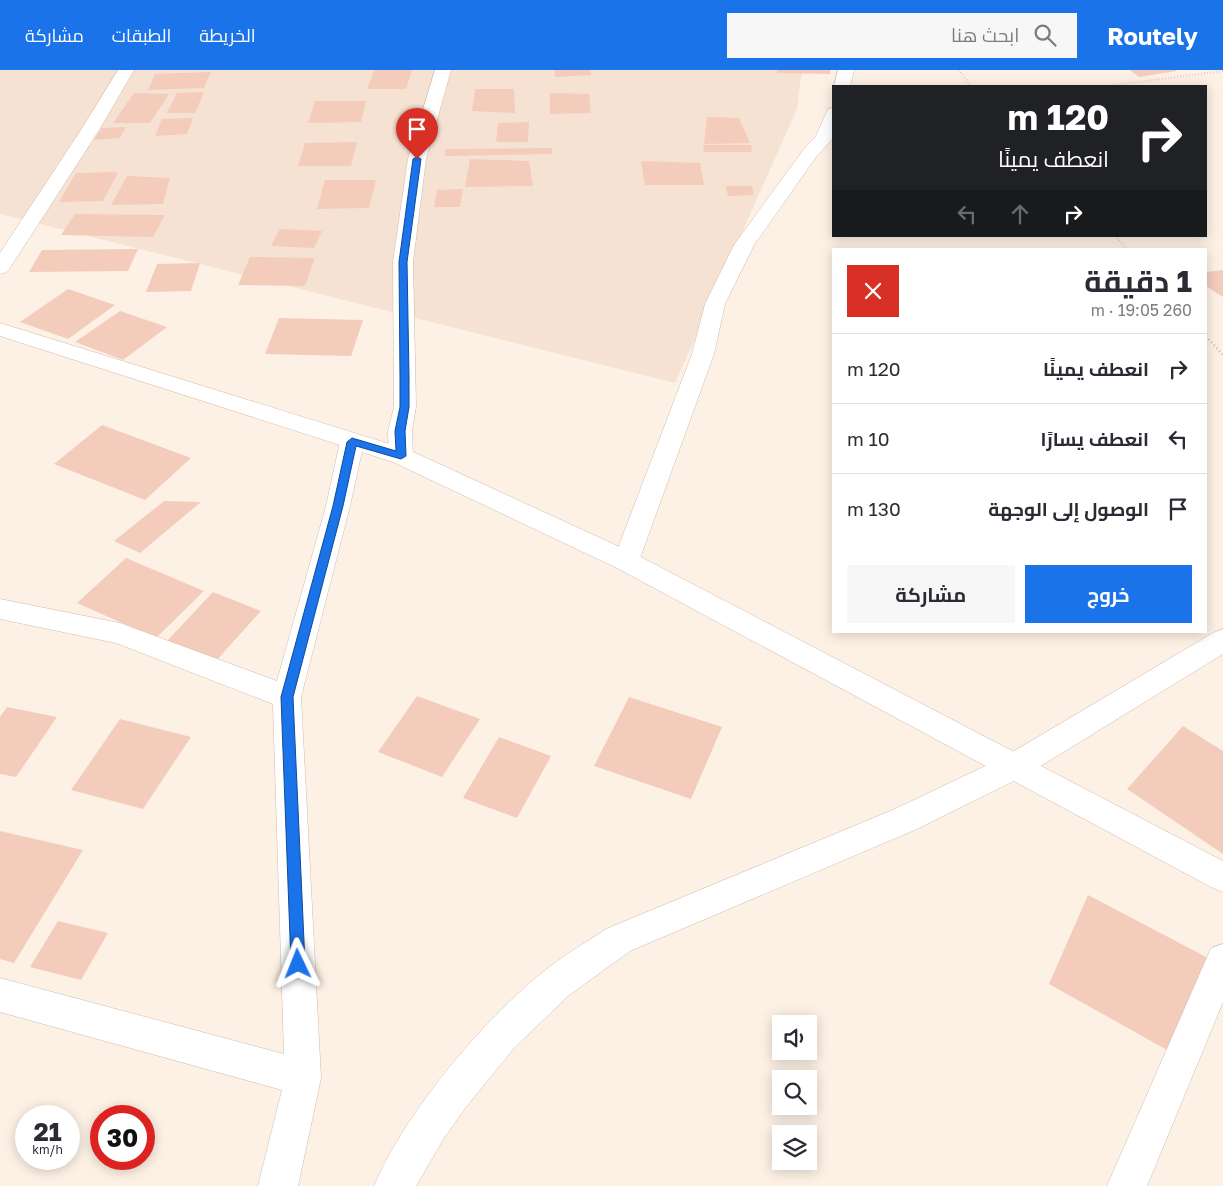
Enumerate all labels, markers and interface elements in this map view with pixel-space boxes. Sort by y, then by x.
search box [727,13,1077,58]
icon: search [1031,21,1059,49]
text: Routely [1107,21,1198,50]
text: ابحث هنا [951,23,1019,46]
text: مشاركة [25,24,84,46]
text: الطبقات [112,24,171,46]
text: الخريطة [199,24,256,46]
text: 120 m [1007,96,1109,138]
icon: right [1127,105,1192,170]
pin [396,108,438,159]
icon: arrive [403,115,431,143]
text: انعطف يمينًا [998,145,1109,172]
icon: left [953,200,981,228]
icon: ahead [1006,200,1034,228]
icon: right [1059,200,1087,228]
text: 1 دقيقة [1084,263,1192,299]
button: close [847,265,899,317]
text: 260 m · 19:05 [1091,300,1192,320]
icon: right [1164,355,1192,383]
text: 120 m [847,357,901,380]
text: انعطف يمينًا [1043,357,1149,380]
icon: left [1164,425,1192,453]
text: 10 m [847,427,890,450]
text: انعطف يسارًا [1041,427,1149,450]
icon: arrive [1164,495,1192,523]
text: 130 m [847,497,901,520]
text: الوصول إلى الوجهة [988,497,1149,520]
button: مشاركة [847,565,1015,623]
button: خروج [1025,565,1192,623]
position arrow [271,937,323,989]
map controls [772,1015,817,1170]
button: sound [772,1015,817,1060]
button: search [772,1070,817,1115]
speed limit sign: 30 [90,1105,155,1170]
text: 21 [33,1116,62,1147]
button: layers [772,1125,817,1170]
text: km/h [32,1142,63,1157]

